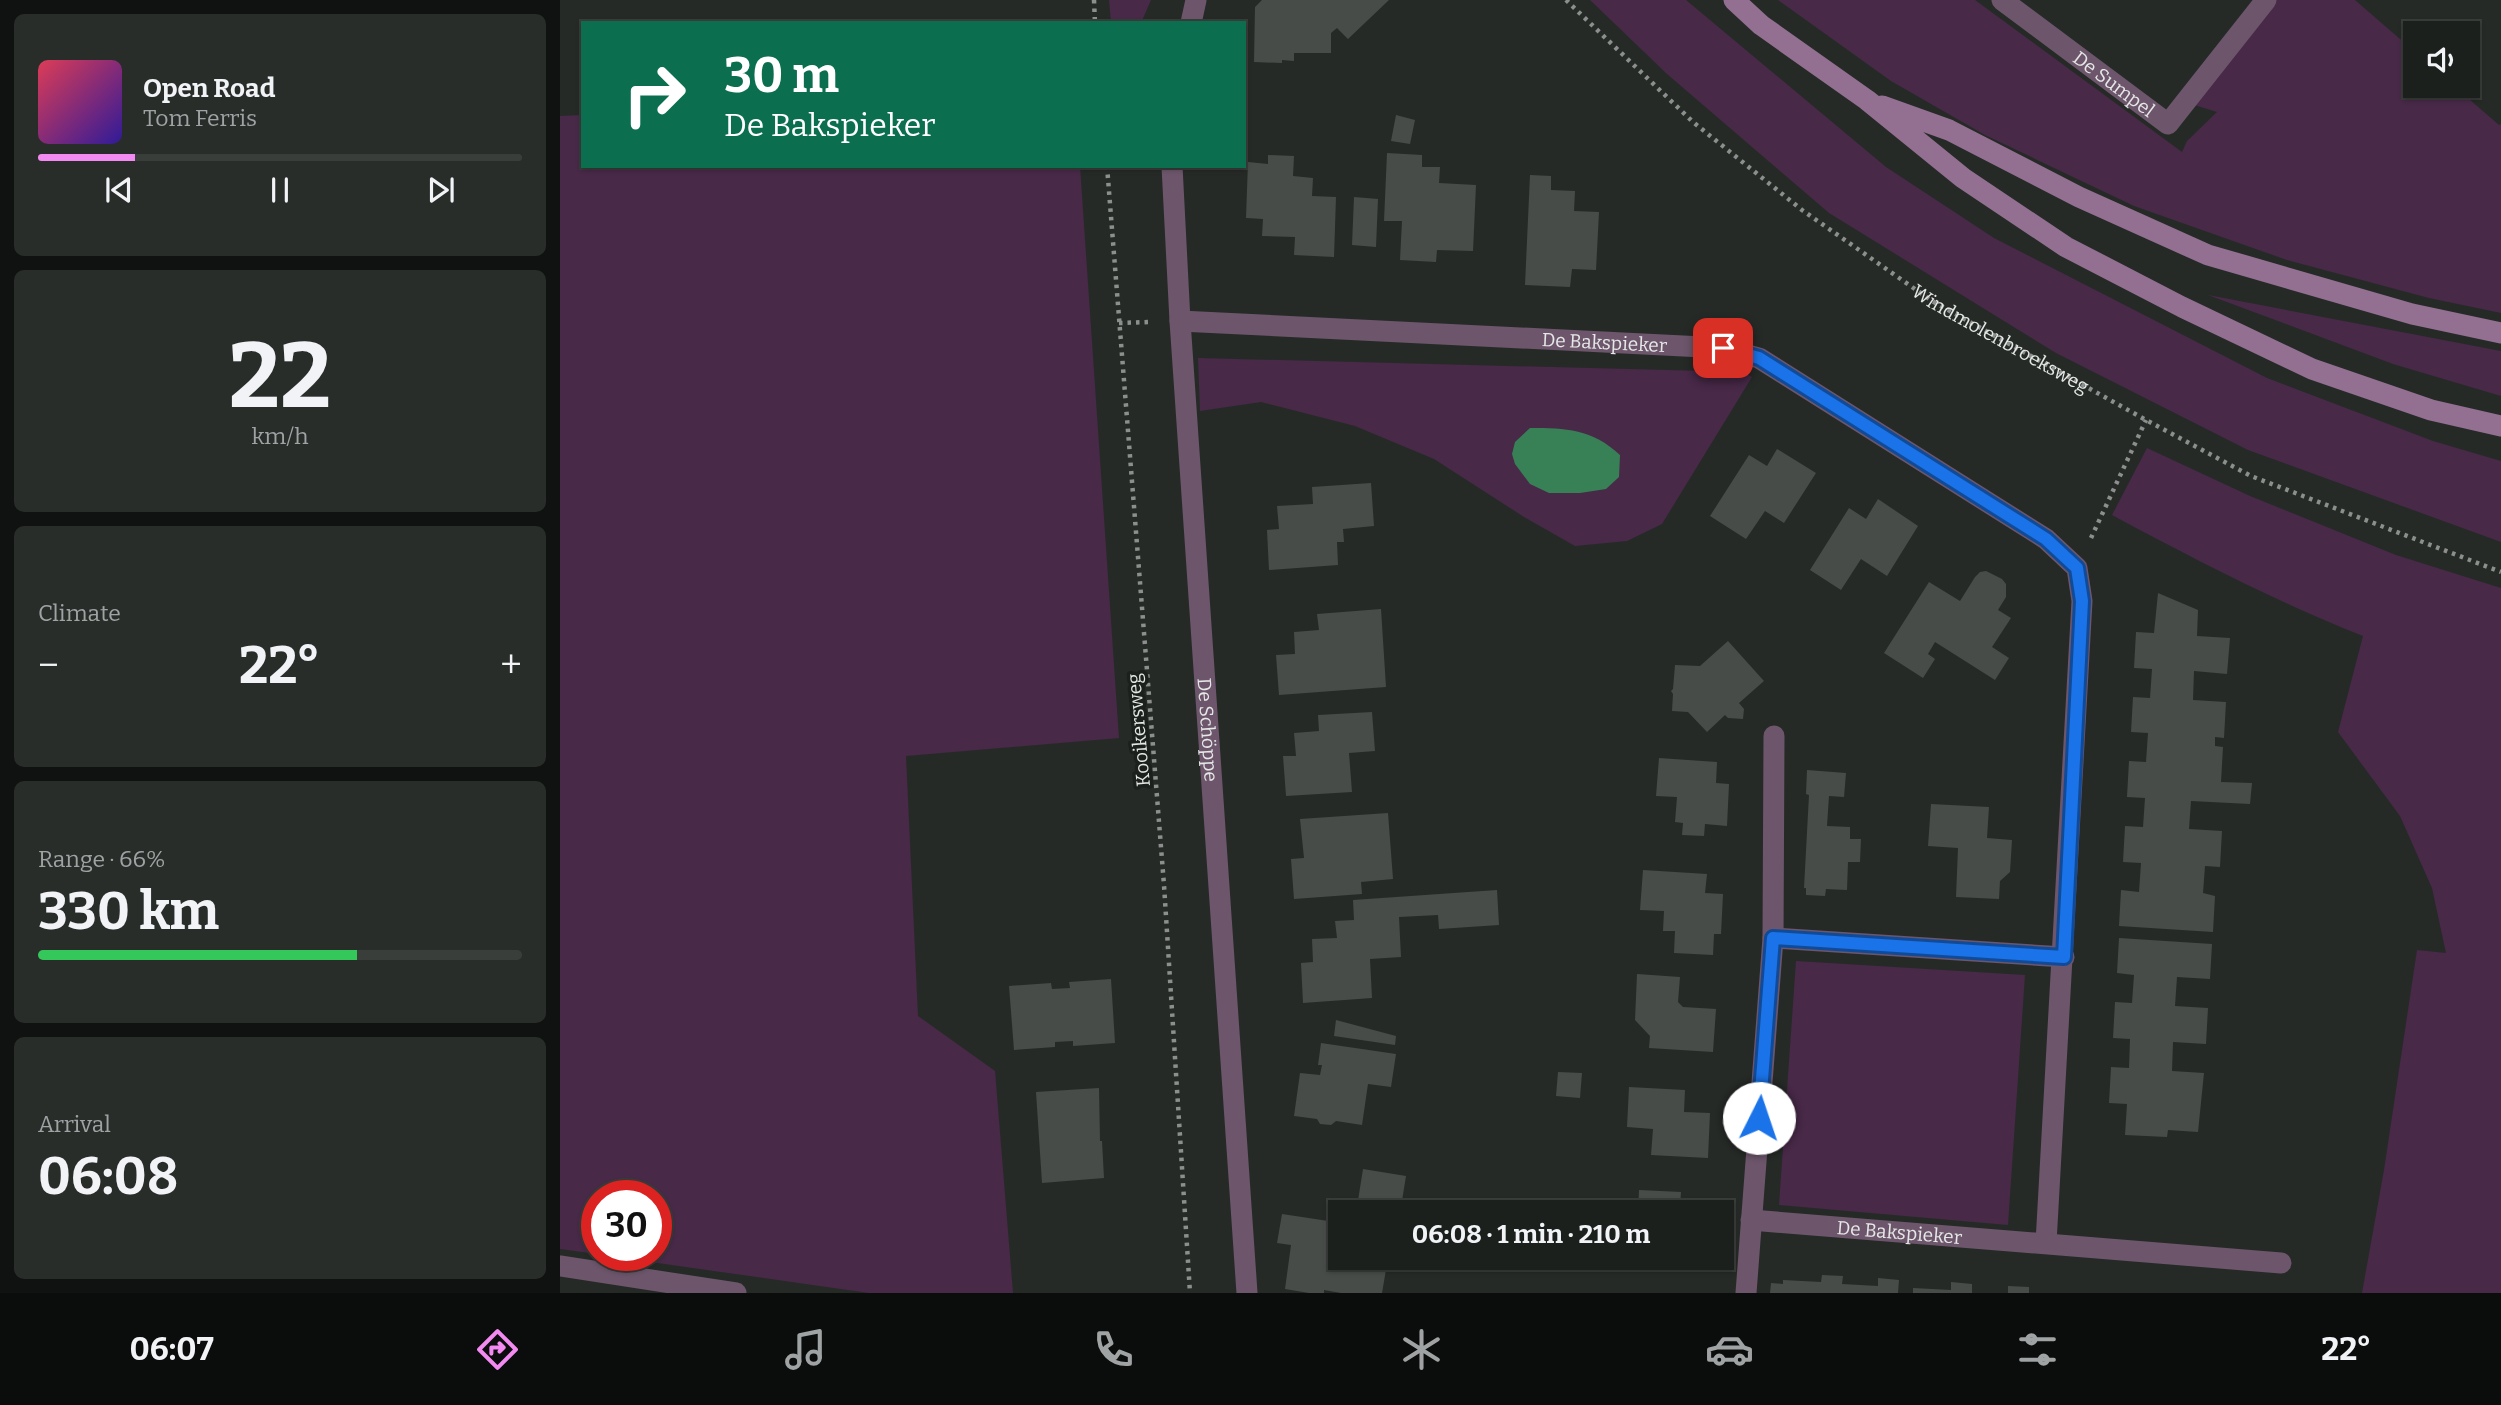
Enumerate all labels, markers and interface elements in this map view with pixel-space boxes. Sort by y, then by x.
map controls [2403,21,2480,98]
button: sound [2403,21,2480,98]
text: 30 m [724,46,839,105]
street label: De Sumpel [2069,46,2159,122]
icon: right [609,49,700,140]
text: Open Road [143,73,275,104]
text: Tom Ferris [143,104,257,132]
text: De Bakspieker [724,106,935,144]
icon: previous [100,171,138,209]
icon: pause [261,171,299,209]
icon: next [422,171,460,209]
street label: Windmolenbroeksweg [1907,280,2093,398]
pin [1693,318,1753,378]
text: 22 [229,322,331,431]
street label: De Bakspieker [1541,328,1668,357]
icon: arrive [1704,329,1742,367]
text: km/h [252,422,308,450]
text: Climate [38,599,121,627]
text: 22° [239,634,320,697]
text: − [38,642,59,688]
text: + [500,642,522,688]
street label: Kooikersweg [1122,672,1155,787]
street label: De Schöppe [1193,677,1223,783]
text: Range · 66% [38,845,166,873]
text: 330 km [38,880,219,943]
position arrow [1722,1081,1796,1155]
text: Arrival [38,1110,111,1138]
text: 06:08 [38,1145,178,1208]
speed limit sign: 30 [581,1180,672,1271]
street label: De Bakspieker [1836,1216,1964,1249]
text: 06:08 · 1 min · 210 m [1412,1219,1650,1250]
icon: directions [473,1325,522,1374]
icon: music [781,1325,830,1374]
icon: phone [1089,1325,1138,1374]
icon: climate [1397,1325,1446,1374]
icon: car [1705,1325,1754,1374]
icon: filters [2013,1325,2062,1374]
text: 06:07 [130,1330,214,1368]
text: 22° [2321,1330,2371,1368]

